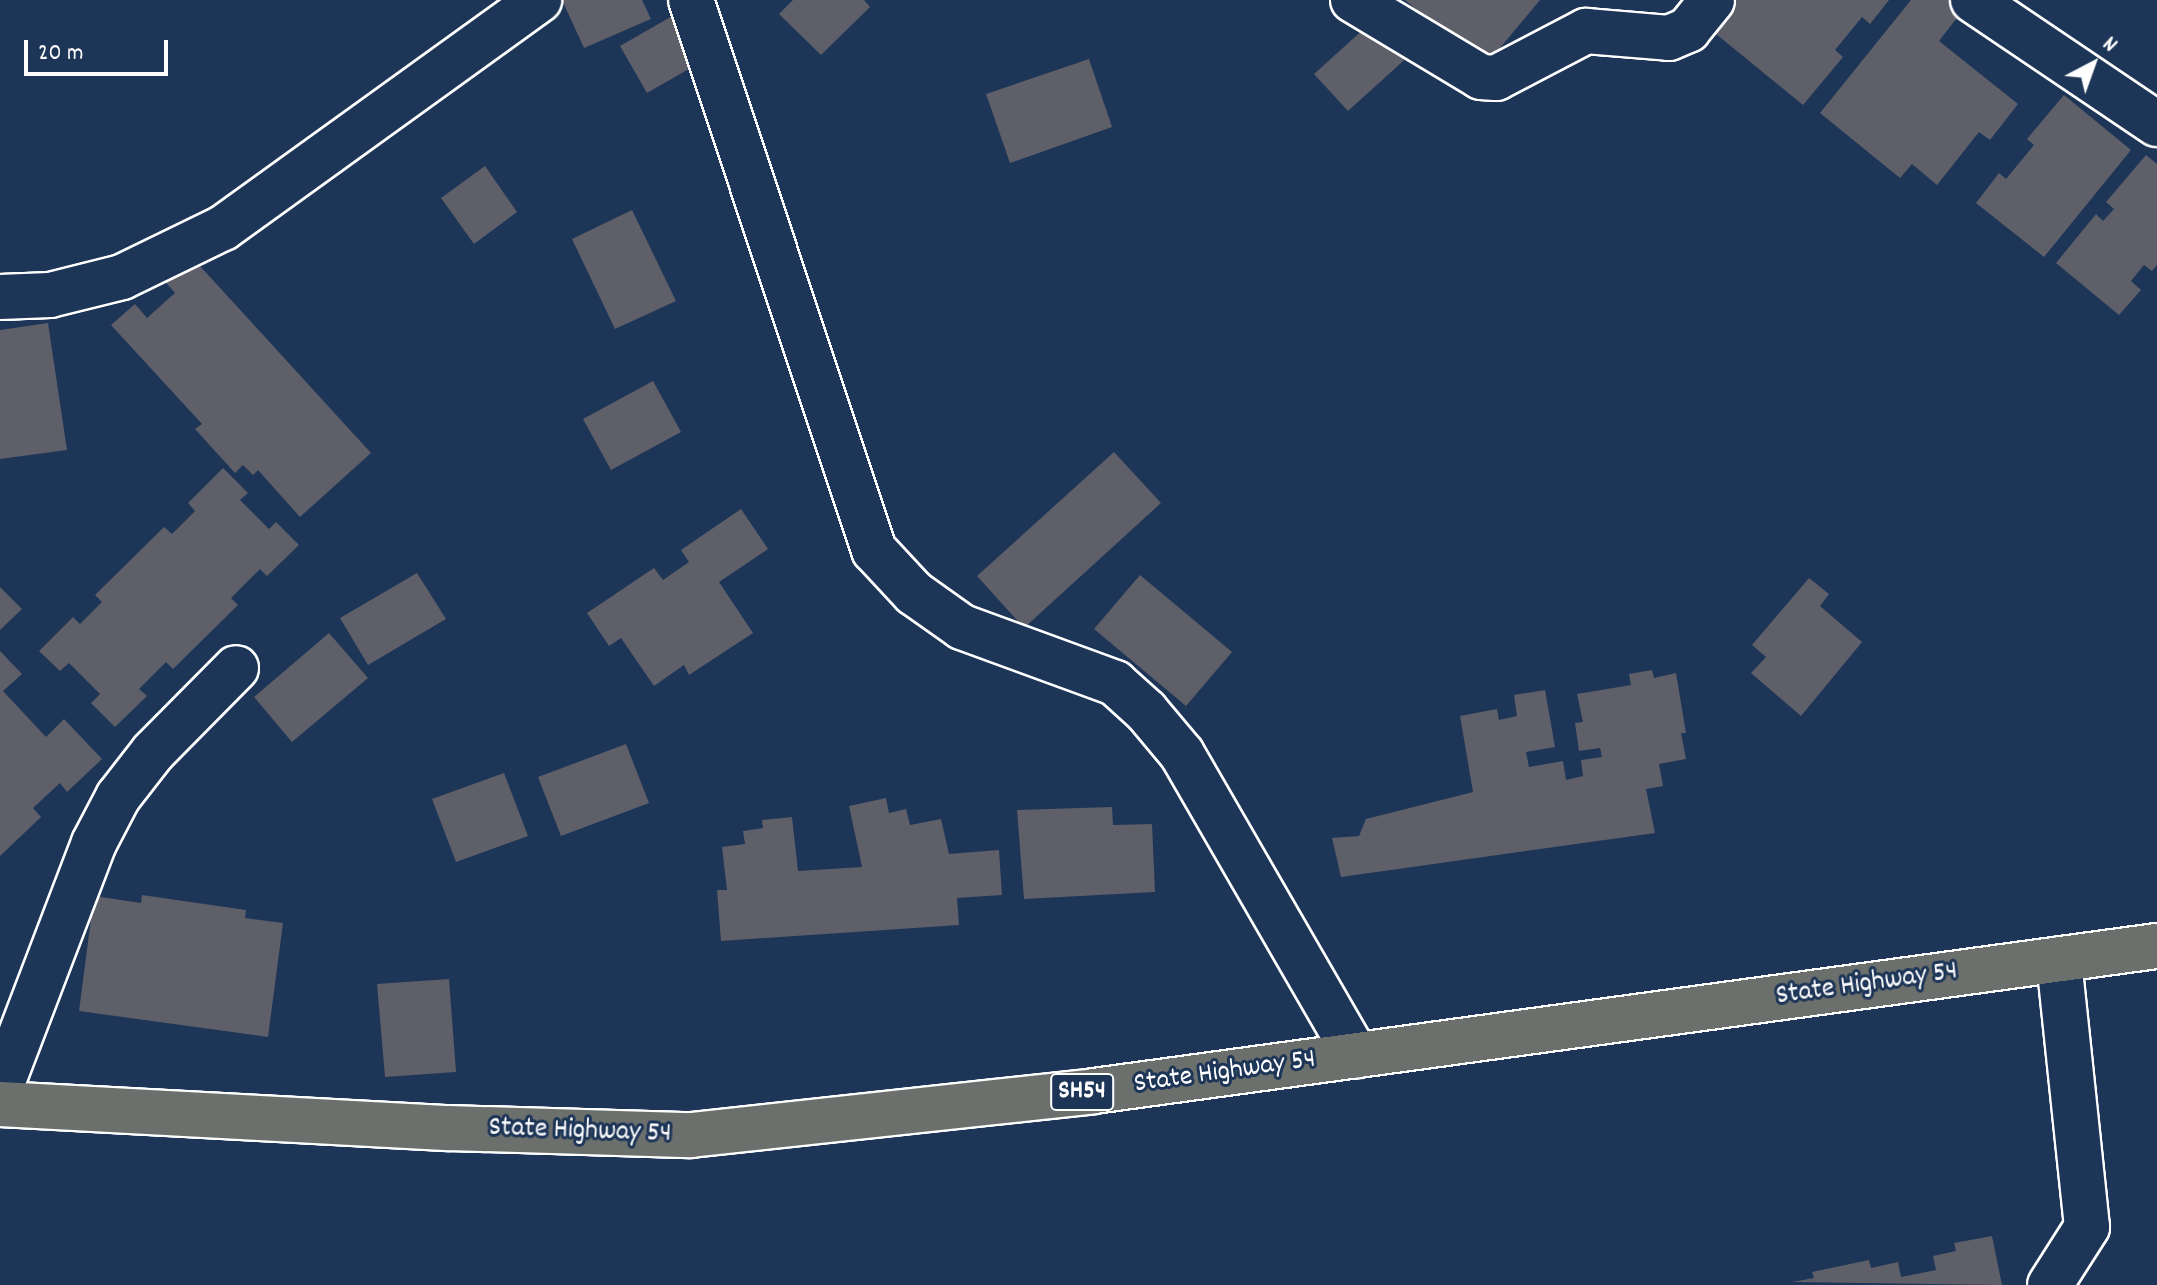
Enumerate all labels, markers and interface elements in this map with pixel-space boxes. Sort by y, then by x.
scale bar [28,24,172,74]
north arrow [2053,24,2133,104]
text: N [2095,30,2123,61]
text: 20 m [38,37,84,71]
street label: State Highway 54 [1774,956,1960,1014]
street label: State Highway 54 [1132,1044,1318,1102]
road number: SH54 [1050,1070,1114,1114]
street label: State Highway 54 [488,1112,672,1152]

